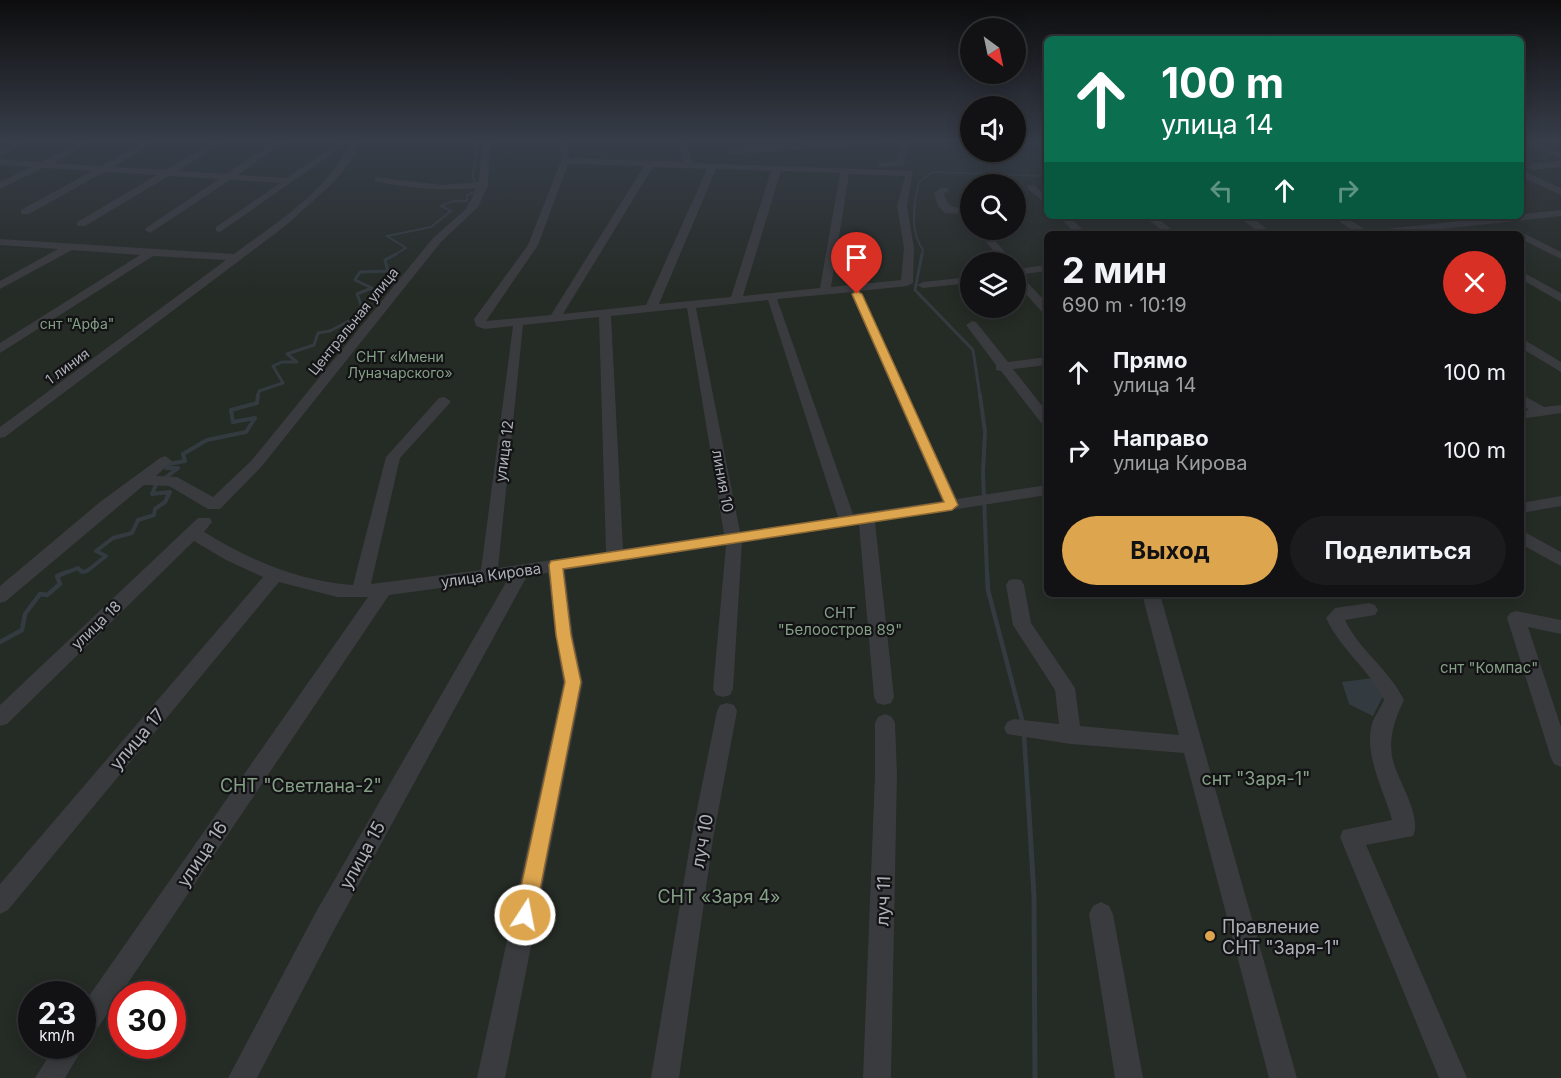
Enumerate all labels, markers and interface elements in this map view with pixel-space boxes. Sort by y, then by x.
north arrow [960,18,1026,84]
map controls [960,18,1026,318]
text: 100 m [1161,57,1284,108]
icon: ahead [1062,60,1140,138]
button: sound [960,96,1026,162]
text: улица 14 [1161,108,1274,141]
button: search [960,174,1026,240]
icon: left [1205,174,1238,207]
icon: ahead [1268,174,1301,207]
icon: right [1331,174,1364,207]
pin [831,232,882,294]
icon: arrive [840,241,873,274]
text: 2 мин [1062,248,1167,292]
button: close [1443,251,1506,314]
button: layers [960,252,1026,318]
street label: Центральная улица [304,264,402,378]
text: 690 m · 10:19 [1062,293,1187,317]
park label: снт "Арфа" [40,315,114,332]
street label: 1 линия [42,344,92,388]
text: Прямо [1113,347,1187,373]
park label: СНТ «Имени Луначарского» [347,348,453,381]
icon: ahead [1062,356,1095,389]
text: 100 m [1444,359,1506,385]
text: улица 14 [1113,373,1197,397]
street label: улица 12 [491,419,517,483]
text: Направо [1113,425,1209,451]
icon: right [1062,434,1095,467]
text: 100 m [1444,437,1506,463]
street label: линия 10 [708,448,738,514]
text: улица Кирова [1113,451,1248,475]
button: Выход [1062,516,1278,585]
button: Поделиться [1290,516,1506,585]
street label: улица Кирова [440,559,542,591]
street label: улица 18 [67,597,125,653]
park label: СНТ "Белоостров 89" [778,603,902,639]
park label: снт "Компас" [1440,658,1538,677]
street label: улица 17 [105,704,169,774]
park label: снт "Заря-1" [1202,768,1310,789]
park label: СНТ "Светлана-2" [220,775,382,796]
street label: луч 10 [687,812,717,870]
street label: улица 16 [172,817,232,891]
street label: улица 15 [335,817,389,893]
street label: луч 11 [872,876,894,926]
position arrow [493,883,557,947]
park label: СНТ «Заря 4» [657,886,781,907]
place label: Правление СНТ "Заря-1" [1222,916,1340,958]
marker: Правление СНТ "Заря-1" [1203,929,1217,943]
speed limit sign: 30 [108,981,186,1059]
text: 23 [38,995,76,1031]
text: km/h [39,1026,75,1045]

